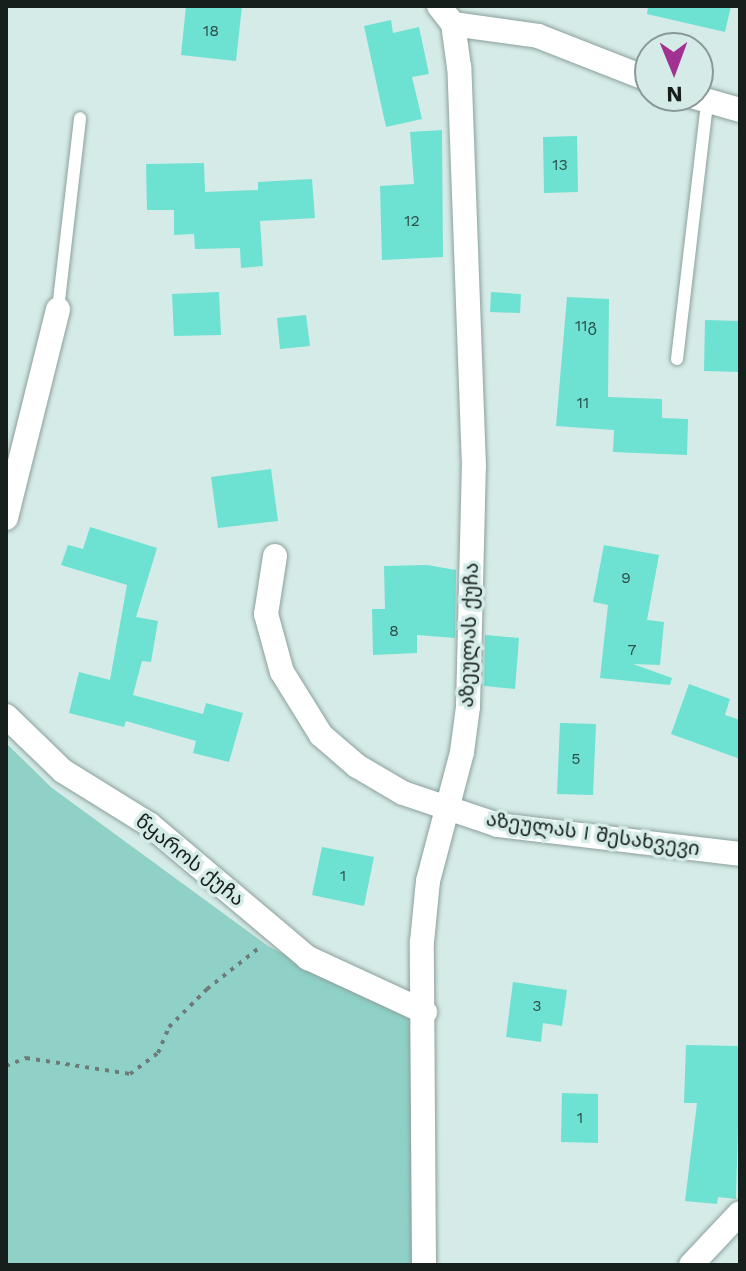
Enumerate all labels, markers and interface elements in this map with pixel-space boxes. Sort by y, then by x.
house number: 18 [203,21,219,41]
north arrow [634,32,714,112]
text: N [666,82,683,107]
house number: 13 [552,155,568,175]
house number: 12 [404,211,420,231]
house number: 11გ [575,316,597,336]
house number: 11 [577,393,589,413]
street label: აზეულას ქუჩა [454,562,484,708]
house number: 9 [621,568,631,588]
house number: 8 [389,621,399,641]
house number: 7 [628,640,636,660]
house number: 5 [571,749,581,769]
street label: აზეულას I შესახვევი [485,807,701,861]
street label: წყაროს ქუჩა [131,809,249,911]
house number: 1 [340,866,346,886]
house number: 3 [532,996,542,1016]
house number: 1 [577,1108,583,1128]

